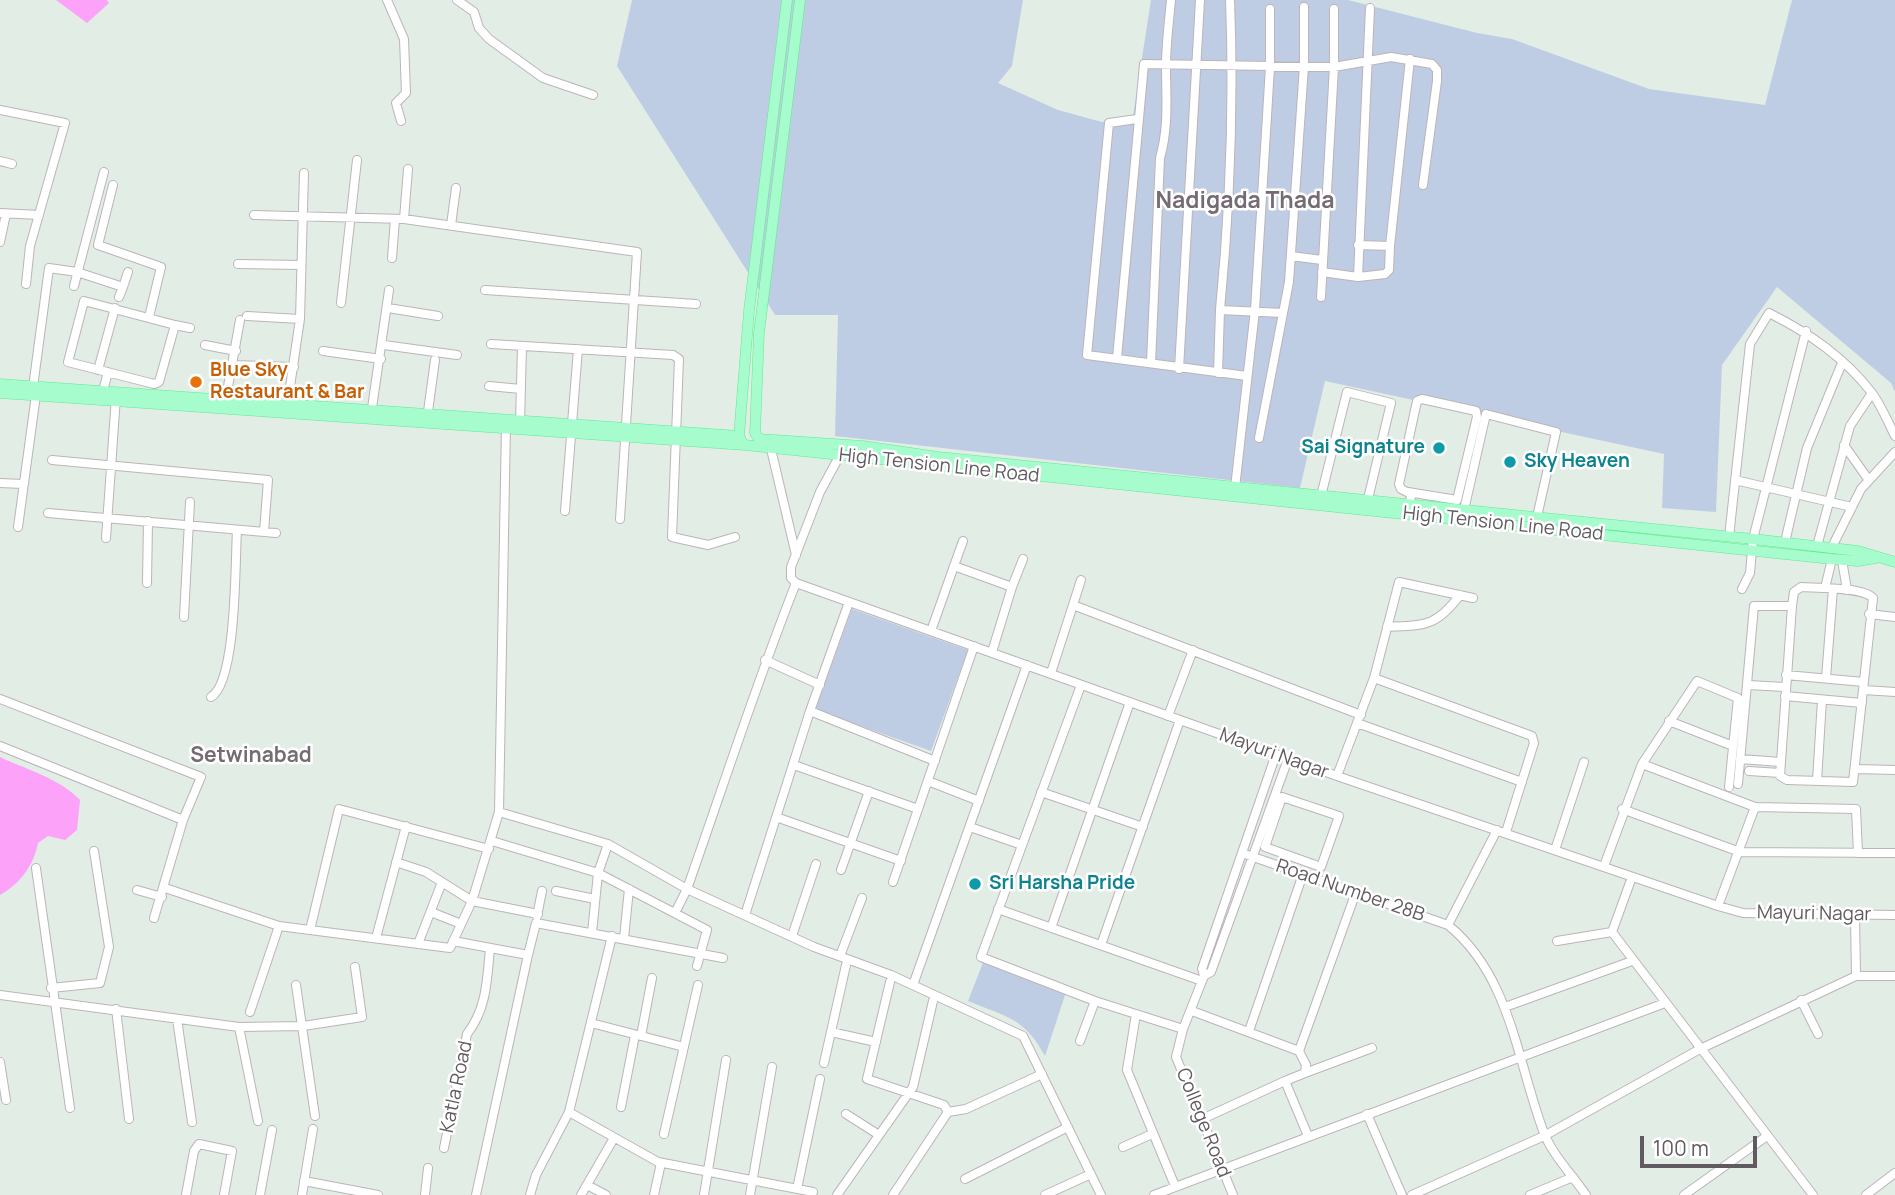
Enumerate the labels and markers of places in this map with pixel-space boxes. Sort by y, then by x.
place label: Blue Sky Restaurant & Bar [210,360,365,404]
marker: Blue Sky Restaurant & Bar [188,374,204,390]
place label: Sai Signature [1301,437,1425,459]
marker: Sai Signature [1431,440,1447,456]
place label: Sky Heaven [1524,451,1630,473]
marker: Sky Heaven [1502,454,1518,470]
place label: Sri Harsha Pride [989,873,1135,895]
marker: Sri Harsha Pride [967,876,983,892]

